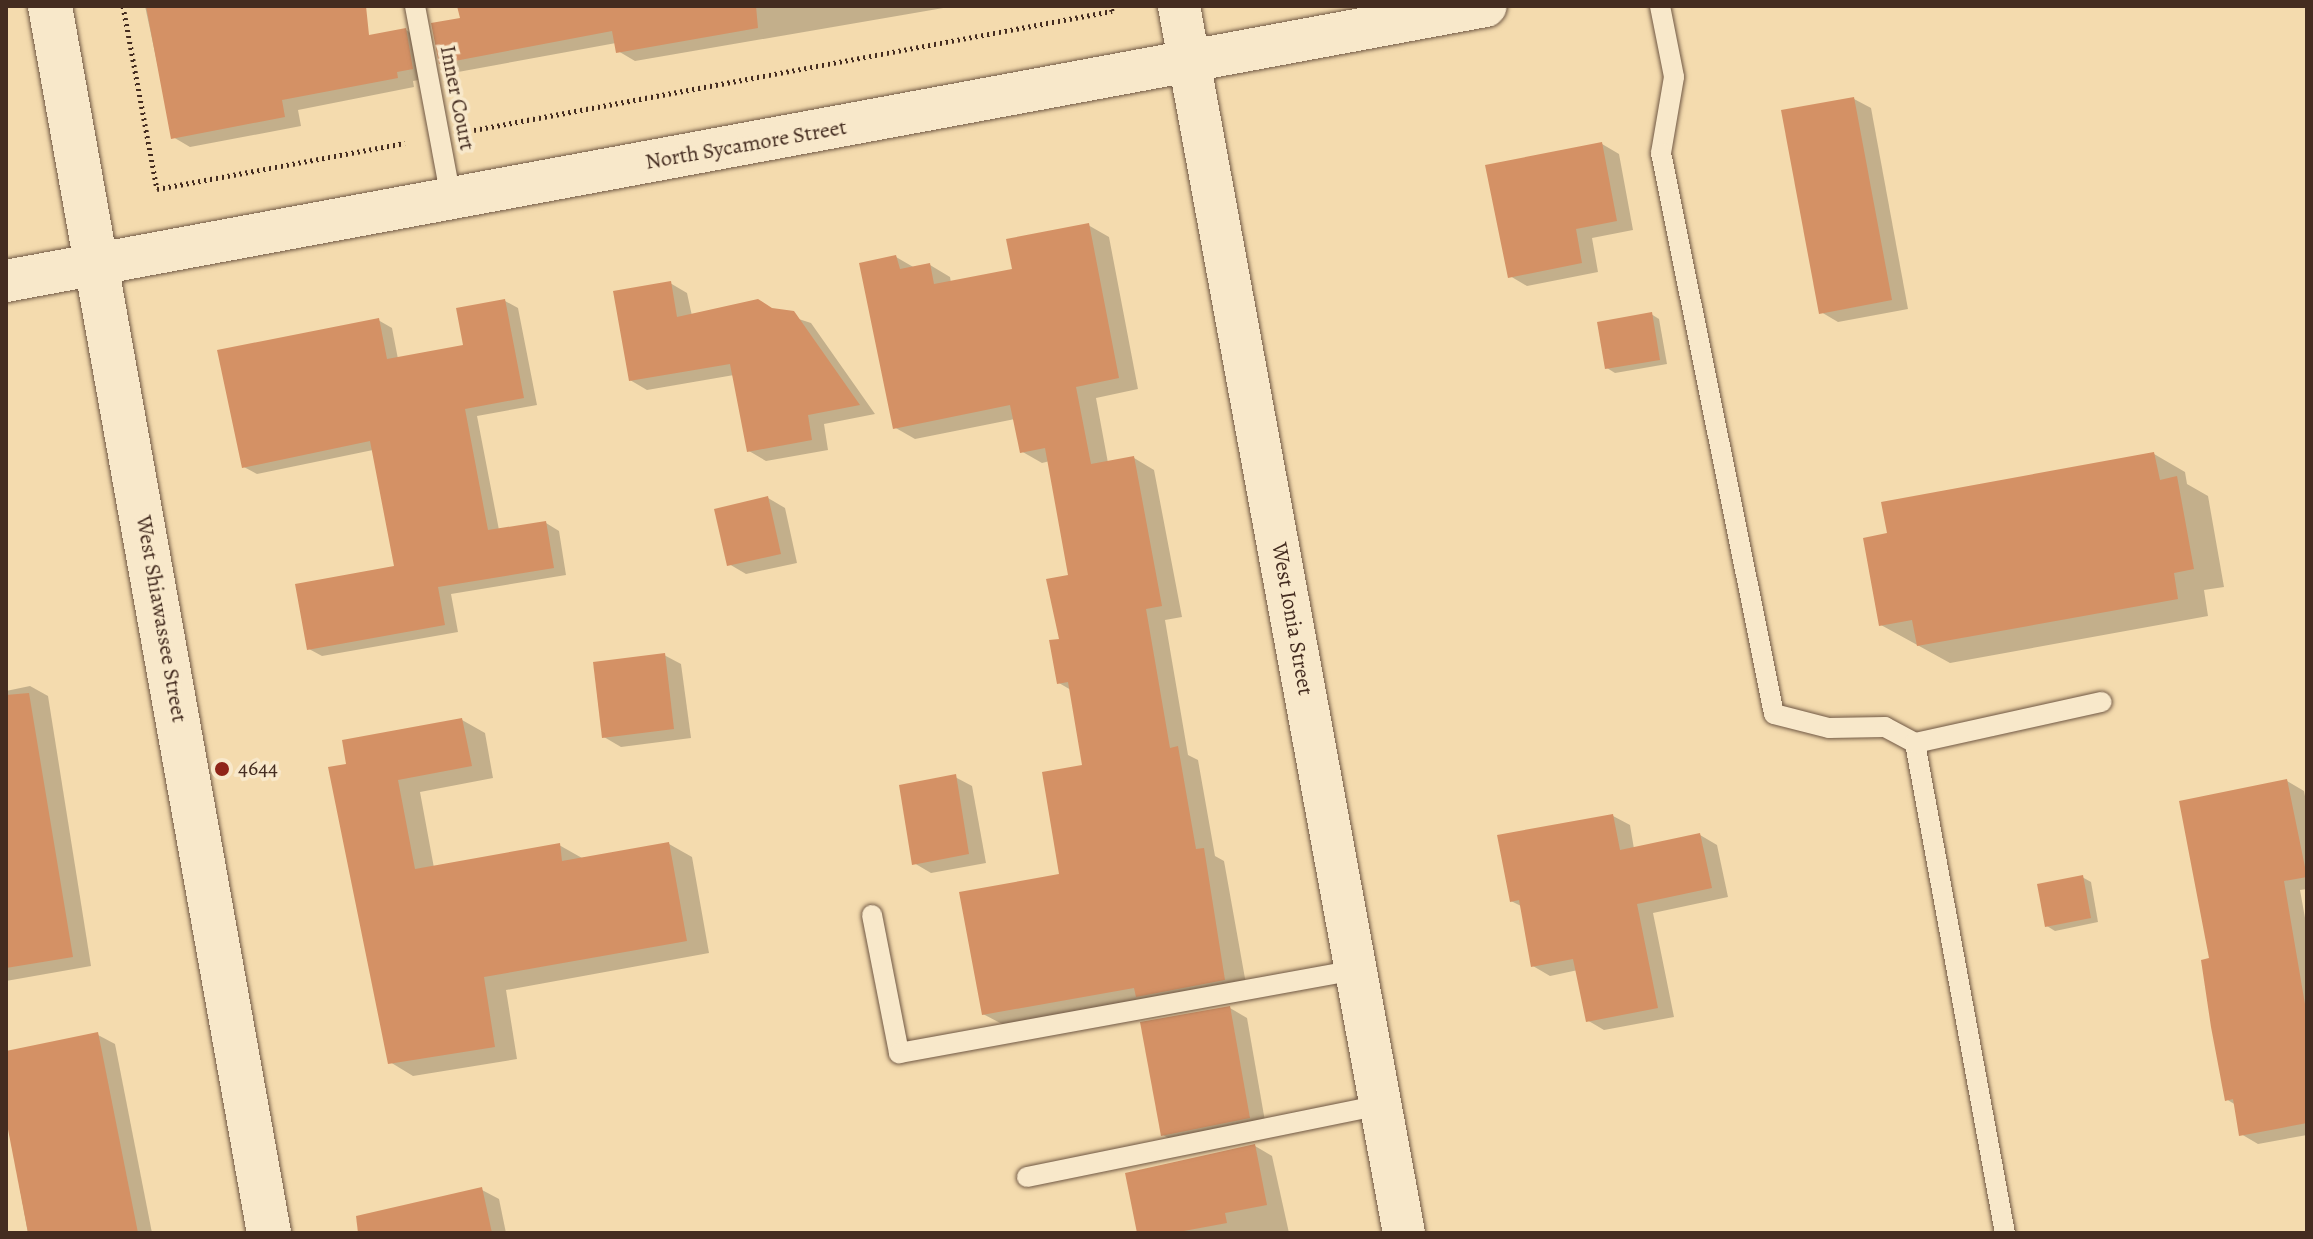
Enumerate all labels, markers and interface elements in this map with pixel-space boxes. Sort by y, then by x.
street label: Inner Court [434,43,480,153]
street label: North Sycamore Street [643,114,849,176]
street label: West Shiawassee Street [130,513,192,725]
street label: West Ionia Street [1266,541,1318,697]
place label: 4644 [238,756,278,782]
marker: 4644 [213,760,231,778]

